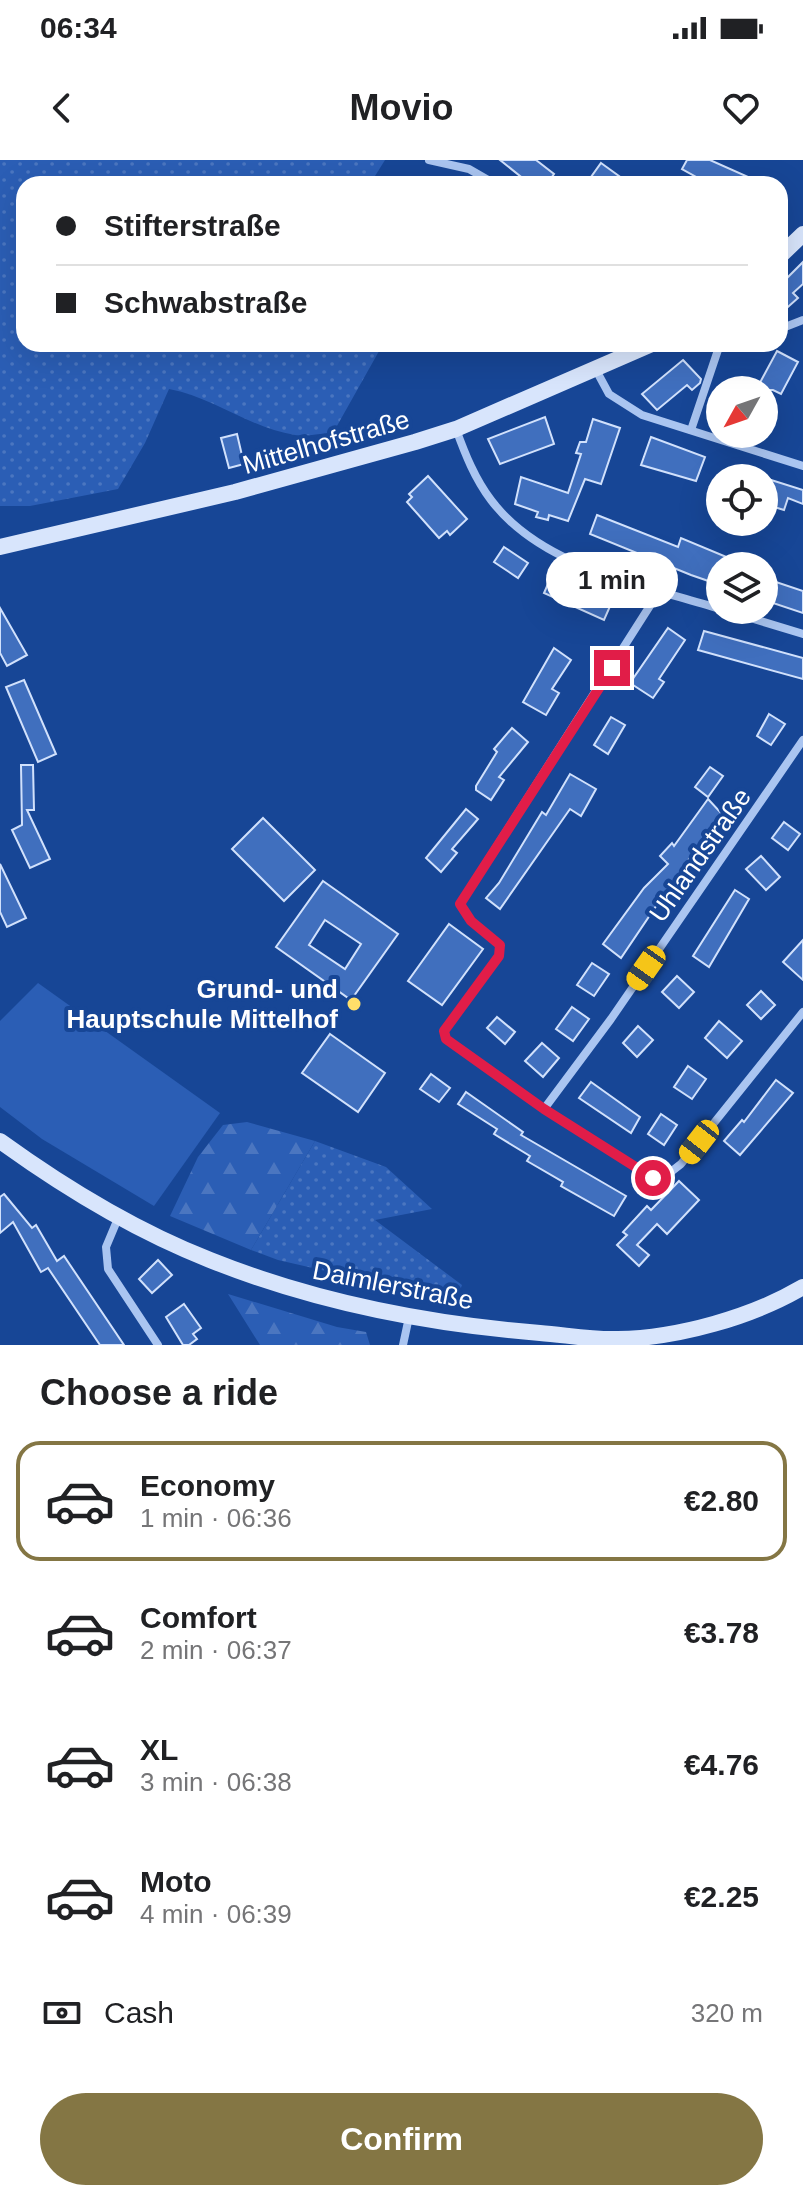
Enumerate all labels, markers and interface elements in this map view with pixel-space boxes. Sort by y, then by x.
text: 06:34 [40,11,117,44]
icon: back [40,86,84,130]
icon: heart [719,86,763,130]
text: Movio [350,87,454,128]
text: Stifterstraße [104,209,281,242]
text: Schwabstraße [104,286,307,319]
north arrow [706,376,778,448]
map controls [706,376,778,624]
street label: Mittelhofstraße [239,404,413,480]
button: locate [706,464,778,536]
callout: 1 min [546,552,678,608]
button: layers [706,552,778,624]
text: 1 min [578,565,646,595]
route end [594,650,630,686]
street label: Uhlandstraße [643,782,757,928]
car [622,941,670,995]
place label: Grund- und Hauptschule Mittelhof [66,974,338,1034]
marker: Grund- und Hauptschule Mittelhof [345,995,363,1013]
car [675,1116,723,1168]
route start [635,1160,671,1196]
street label: Daimlerstraße [310,1255,476,1315]
text: Choose a ride [40,1372,278,1413]
icon: car [44,1465,116,1537]
text: Economy [140,1469,275,1502]
text: €2.80 [684,1484,759,1517]
text: 1 min · 06:36 [140,1503,292,1533]
icon: car [44,1597,116,1669]
text: Comfort [140,1601,257,1634]
text: €3.78 [684,1616,759,1649]
text: 2 min · 06:37 [140,1635,292,1665]
icon: car [44,1729,116,1801]
text: XL [140,1733,178,1766]
text: €4.76 [684,1748,759,1781]
text: 3 min · 06:38 [140,1767,292,1797]
icon: car [44,1861,116,1933]
text: Moto [140,1865,212,1898]
text: €2.25 [684,1880,759,1913]
text: 4 min · 06:39 [140,1899,292,1929]
icon: cash [40,1991,84,2035]
text: Cash [104,1996,174,2029]
text: 320 m [691,1998,763,2028]
button: Confirm [40,2093,763,2185]

